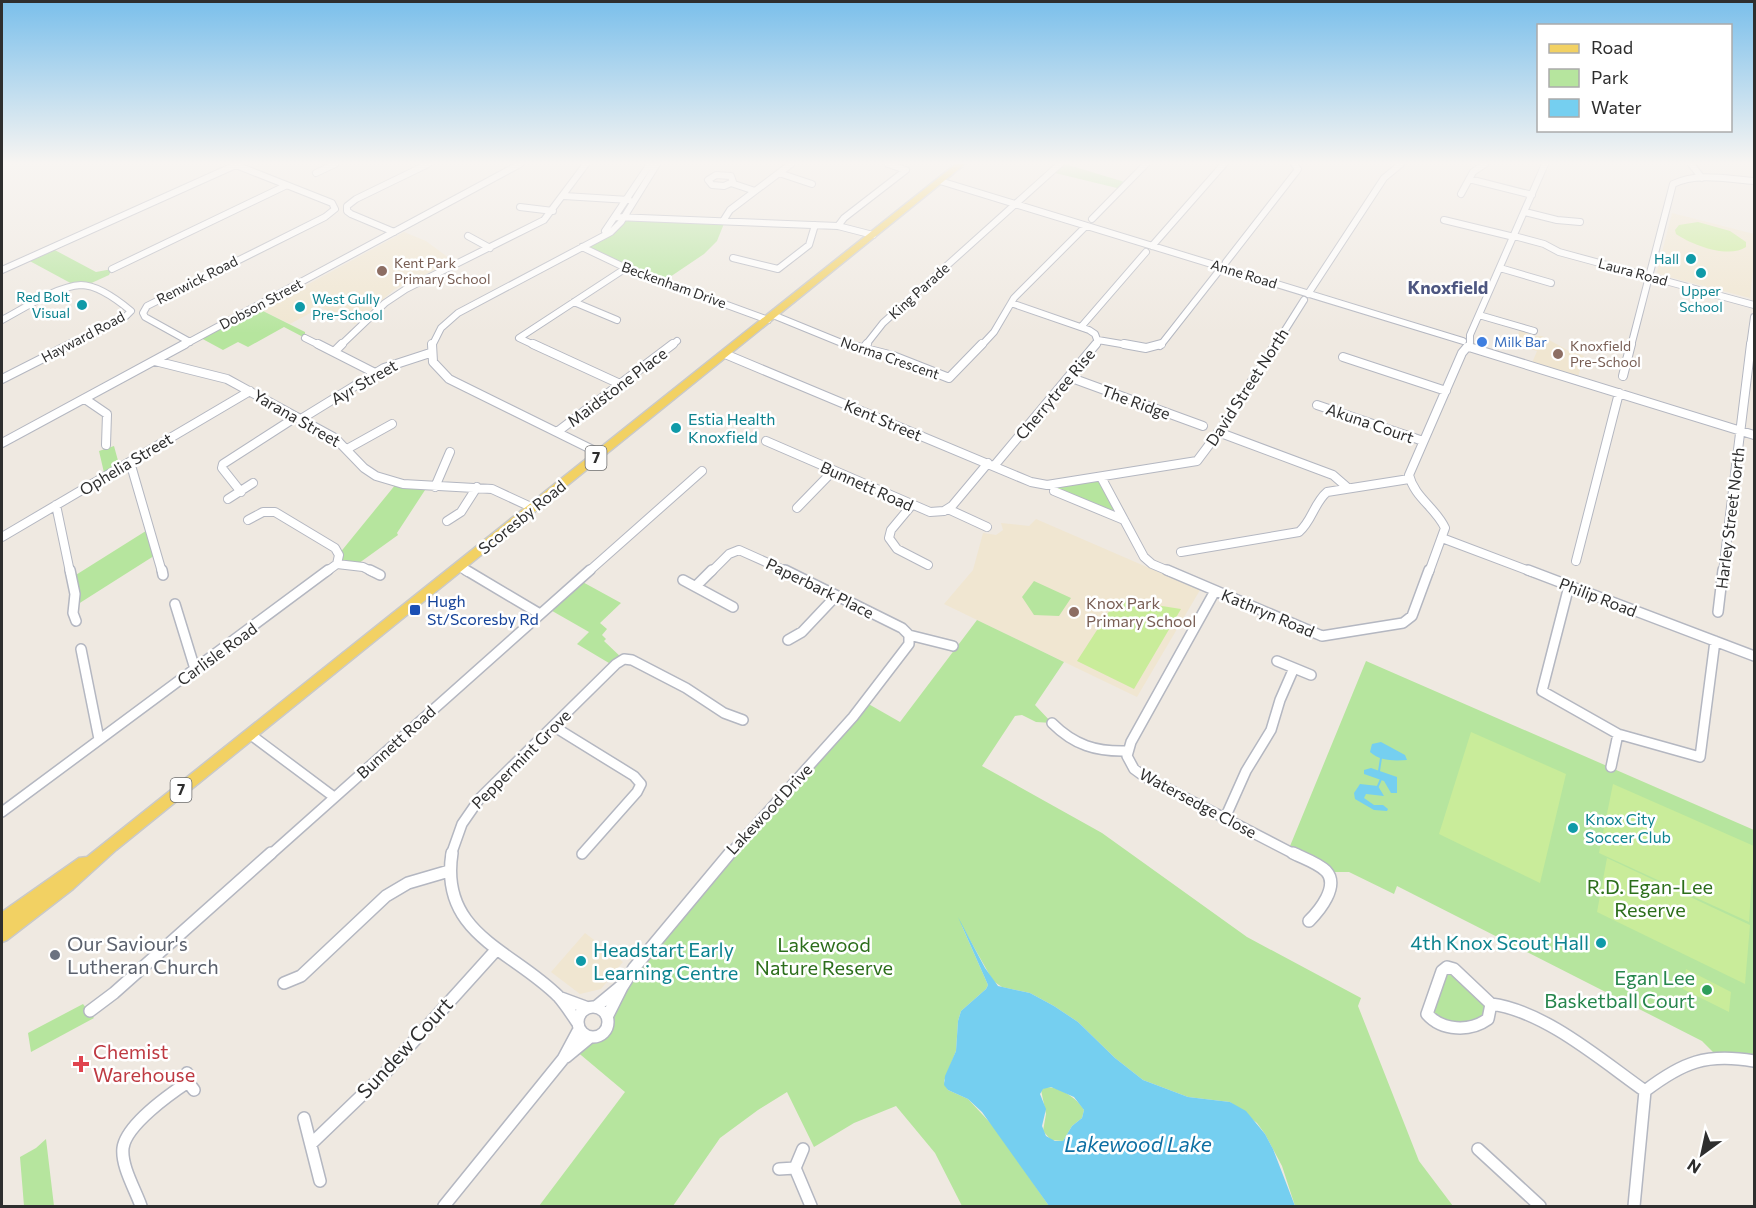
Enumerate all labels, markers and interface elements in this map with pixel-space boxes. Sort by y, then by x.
legend [1537,24,1732,132]
text: Road [1591,36,1633,58]
text: Park [1591,66,1629,88]
text: Water [1591,96,1642,118]
place label: Hall [1654,250,1679,267]
street label: Renwick Road [153,252,240,307]
marker: Hall [1684,252,1698,266]
place label: Kent Park Primary School [394,254,490,287]
street label: Laura Road [1596,254,1670,289]
street label: Anne Road [1209,255,1279,292]
street label: Beckenham Drive [620,258,729,311]
street label: King Parade [885,259,952,322]
marker: Kent Park Primary School [375,264,389,278]
marker: Upper School [1694,266,1708,280]
street label: Dobson Street [216,274,306,333]
district label: Knoxfield [1408,276,1488,298]
place label: Upper School [1679,282,1723,315]
place label: Red Bolt Visual [16,288,70,321]
place label: West Gully Pre-School [312,290,383,323]
marker: Red Bolt Visual [75,298,89,312]
marker: West Gully Pre-School [293,300,307,314]
street label: Hayward Road [38,307,127,366]
street label: David Street North [1201,324,1292,449]
street label: Norma Crescent [838,333,942,382]
place label: Milk Bar [1494,333,1547,350]
marker: Milk Bar [1475,335,1489,349]
place label: Knoxfield Pre-School [1570,337,1641,370]
street label: Maidstone Place [563,343,670,430]
street label: Cherrytree Rise [1011,344,1098,443]
marker: Knoxfield Pre-School [1551,347,1565,361]
street label: Ayr Street [327,355,401,408]
street label: The Ridge [1099,380,1173,423]
street label: Yarana Street [250,385,345,450]
street label: Kent Street [841,395,925,445]
street label: Akuna Court [1324,399,1417,447]
place label: Estia Health Knoxfield [688,409,775,446]
marker: Estia Health Knoxfield [669,421,683,435]
street label: Ophelia Street [76,428,176,499]
road number: 7 [586,446,606,470]
street label: Harley Street North [1711,446,1748,590]
street label: Bunnett Road [818,457,917,514]
street label: Scoresby Road [474,476,569,558]
street label: Paperbark Place [763,553,877,622]
street label: Philip Road [1557,573,1640,620]
street label: Kathryn Road [1219,584,1318,641]
place label: Hugh St/Scoresby Rd [427,591,539,628]
place label: Knox Park Primary School [1086,593,1196,630]
marker: Hugh St/Scoresby Rd [408,603,422,617]
marker: Knox Park Primary School [1067,605,1081,619]
street label: Carlisle Road [173,618,260,689]
street label: Bunnett Road [352,701,439,782]
street label: Peppermint Grove [467,705,574,812]
street label: Lakewood Drive [722,760,815,858]
street label: Watersedge Close [1136,764,1260,841]
road number: 7 [170,778,192,802]
place label: Knox City Soccer Club [1585,809,1671,846]
marker: Knox City Soccer Club [1566,821,1580,835]
park label: R.D. Egan-Lee Reserve [1587,874,1713,921]
place label: 4th Knox Scout Hall [1410,930,1589,954]
place label: Our Saviour's Lutheran Church [67,931,219,978]
park label: Lakewood Nature Reserve [755,932,893,979]
marker: 4th Knox Scout Hall [1594,936,1608,950]
place label: Headstart Early Learning Centre [593,937,738,984]
marker: Our Saviour's Lutheran Church [48,948,62,962]
marker: Headstart Early Learning Centre [574,954,588,968]
place label: Egan Lee Basketball Court [1544,965,1695,1012]
marker: Egan Lee Basketball Court [1700,983,1714,997]
street label: Sundew Court [351,992,457,1103]
place label: Chemist Warehouse [93,1039,195,1086]
marker: Chemist Warehouse [74,1057,88,1071]
north arrow [1672,1124,1732,1184]
water label: Lakewood Lake [1064,1131,1212,1156]
text: N [1683,1156,1704,1178]

